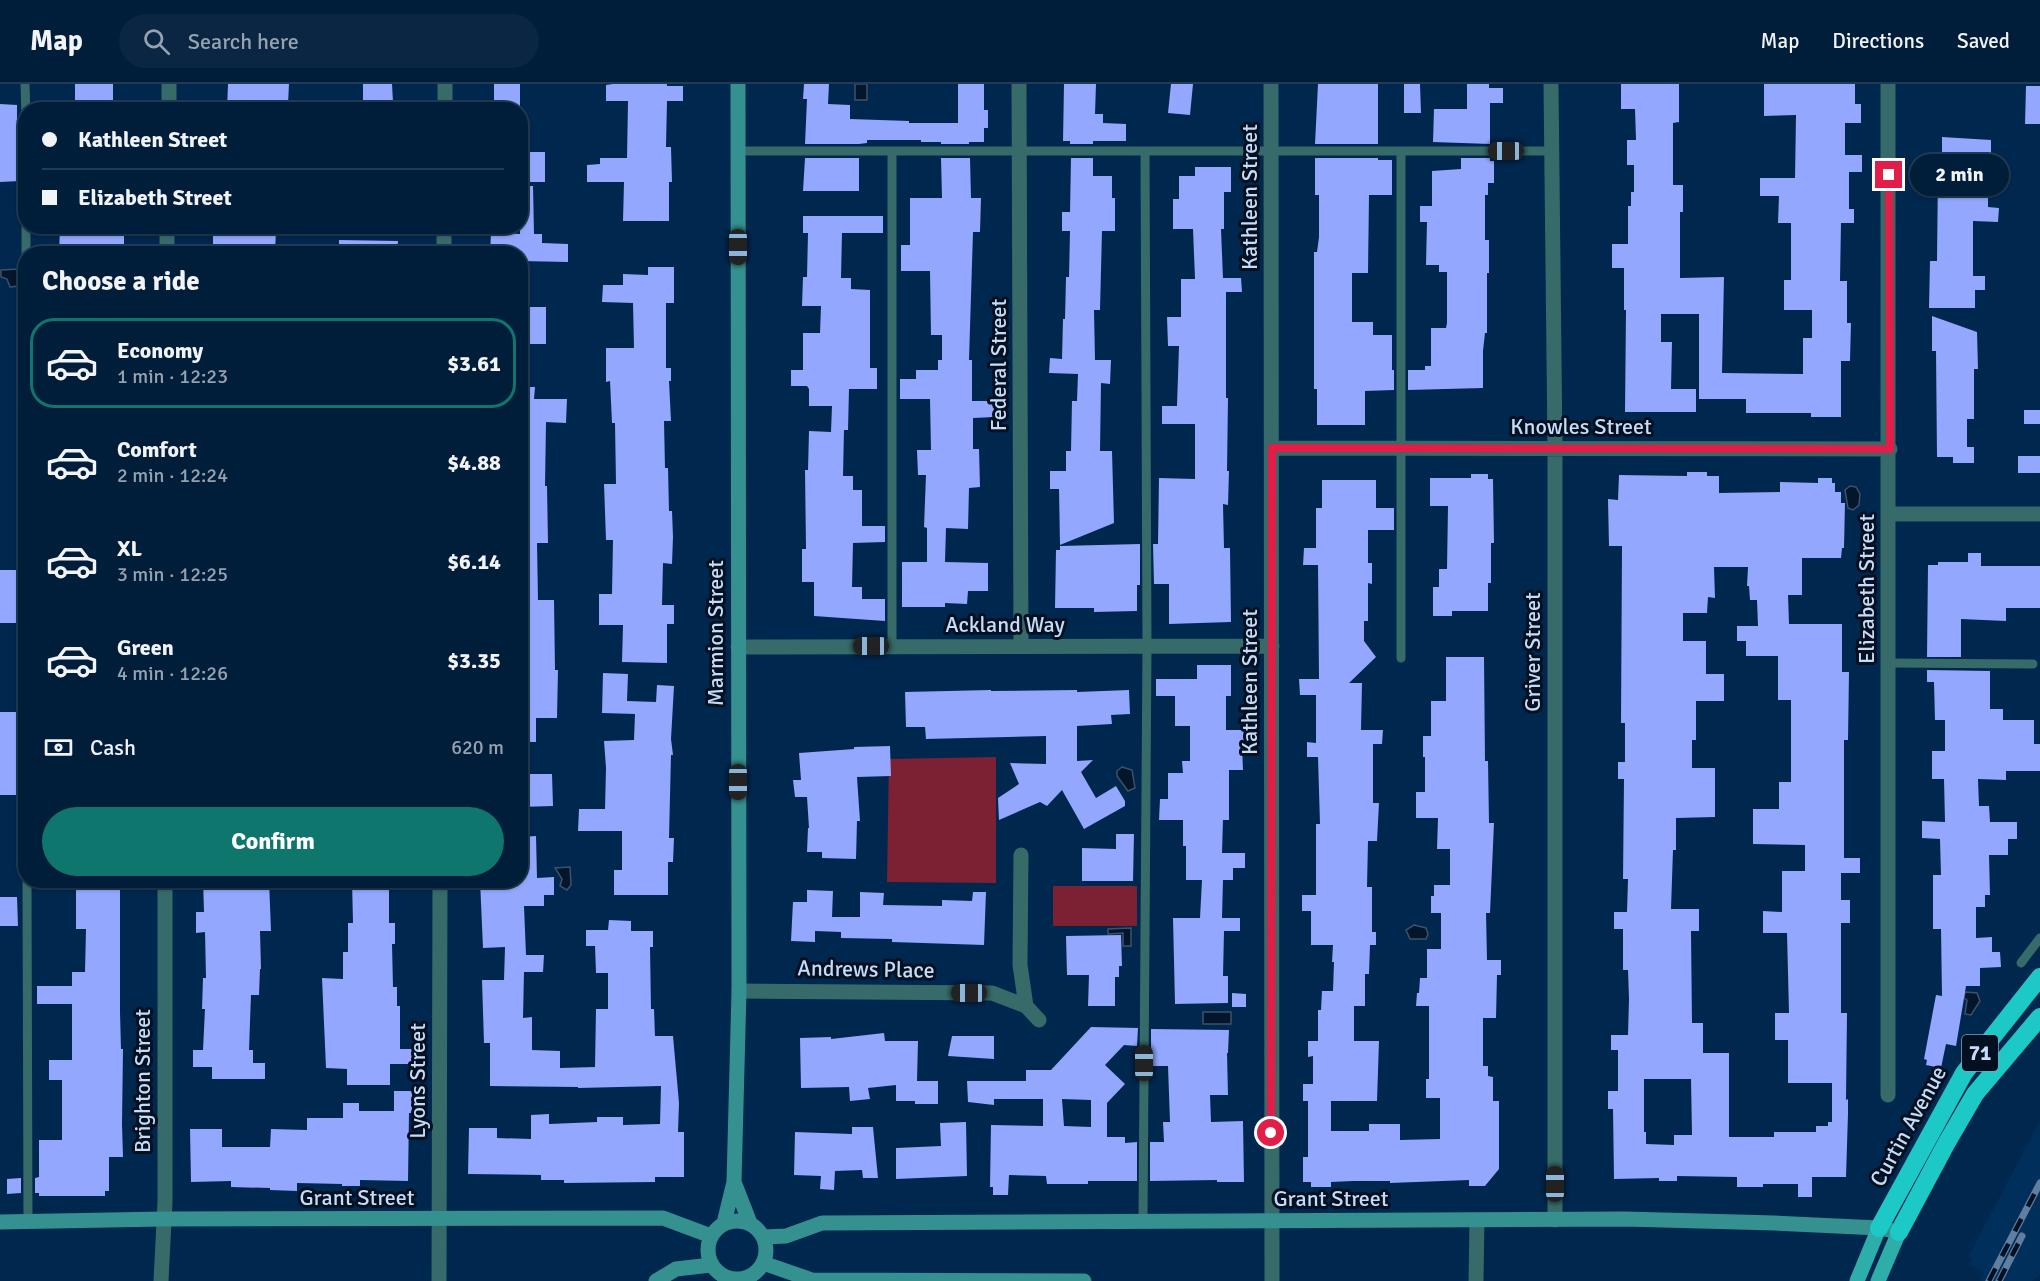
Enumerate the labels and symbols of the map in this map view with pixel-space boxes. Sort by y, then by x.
street label: Kathleen Street [1236,124,1263,270]
car [1488,142,1524,160]
callout: 2 min [1910,154,2009,196]
route end [1875,161,1902,188]
car [729,229,747,265]
street label: Federal Street [985,299,1012,431]
street label: Knowles Street [1510,413,1652,440]
street label: Elizabeth Street [1853,514,1880,664]
street label: Marmion Street [702,560,729,706]
street label: Griver Street [1519,592,1546,712]
street label: Kathleen Street [1236,609,1263,755]
street label: Ackland Way [945,611,1065,638]
car [853,637,889,655]
car [729,764,747,800]
street label: Andrews Place [797,954,935,984]
car [951,984,987,1002]
street label: Brighton Street [129,1009,156,1153]
street label: Lyons Street [404,1023,431,1139]
road number: 71 [1962,1035,1998,1071]
car [1135,1045,1153,1081]
street label: Curtin Avenue [1864,1061,1952,1191]
route start [1257,1119,1284,1146]
car [1546,1166,1564,1202]
street label: Grant Street [299,1184,415,1211]
street label: Grant Street [1273,1185,1389,1212]

